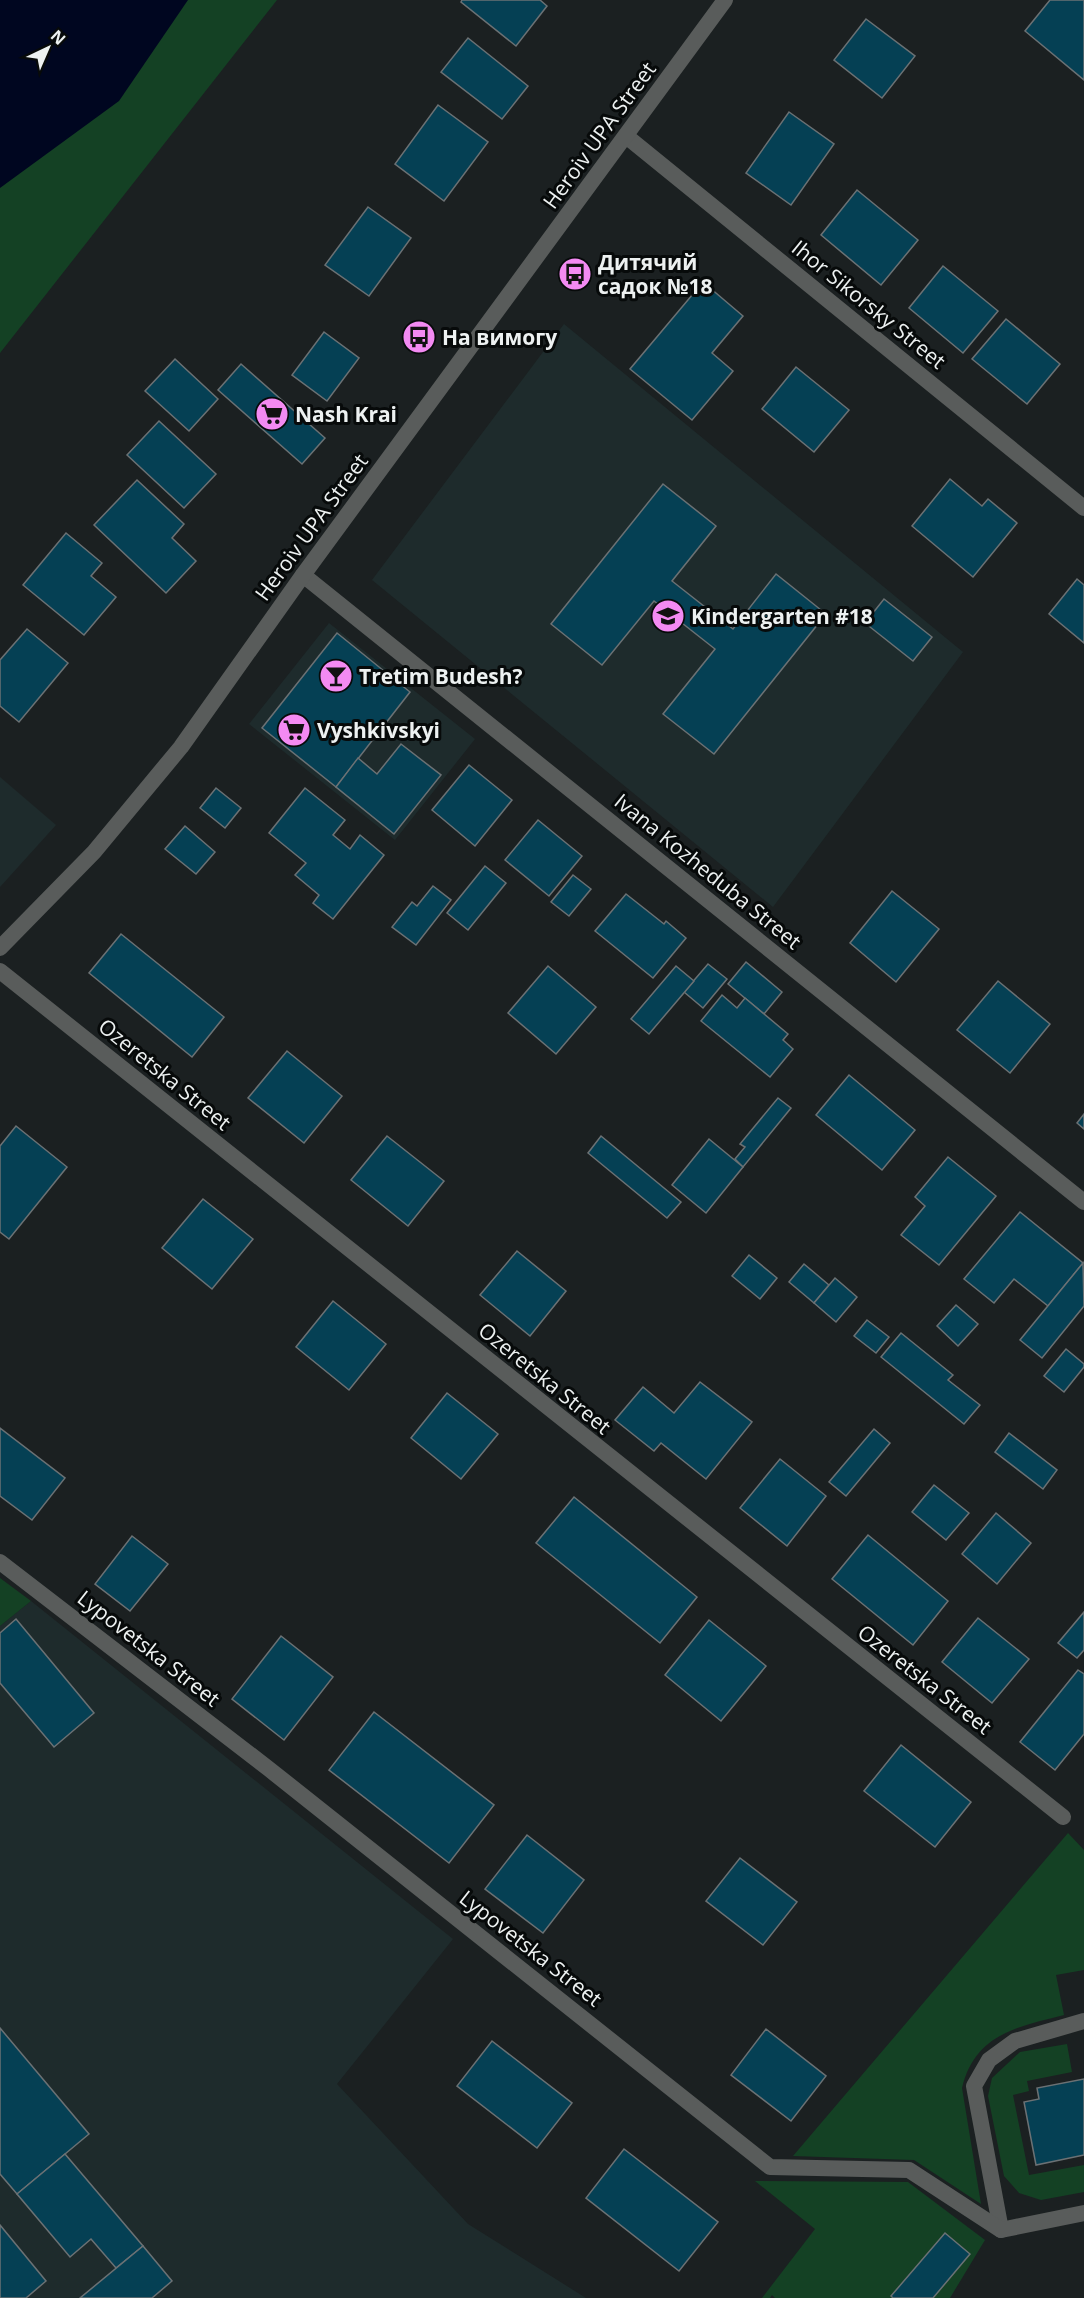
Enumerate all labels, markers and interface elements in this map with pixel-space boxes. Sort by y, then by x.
north arrow [18,18,78,78]
text: N [46,25,71,50]
street label: Heroiv UPA Street [536,56,662,214]
street label: Ihor Sikorsky Street [786,233,952,375]
place label: Дитячий садок №18 [598,248,713,300]
bus stop icon: Дитячий садок №18 [557,256,593,292]
bus stop icon: На вимогу [401,319,437,355]
place label: На вимогу [442,323,557,351]
supermarket icon: Nash Krai [254,396,290,432]
place label: Nash Krai [295,400,397,428]
street label: Heroiv UPA Street [248,448,374,606]
school or university icon: Kindergarten #18 [650,598,686,634]
place label: Kindergarten #18 [691,602,873,630]
bar icon: Tretim Budesh? [318,658,354,694]
place label: Tretim Budesh? [359,662,523,690]
supermarket icon: Vyshkivskyi [276,712,312,748]
place label: Vyshkivskyi [317,716,440,744]
street label: Ivana Kozheduba Street [609,787,807,955]
street label: Ozeretska Street [93,1012,237,1136]
street label: Ozeretska Street [473,1316,617,1440]
street label: Lypovetska Street [72,1584,226,1712]
street label: Ozeretska Street [852,1618,998,1740]
street label: Lypovetska Street [454,1884,608,2012]

